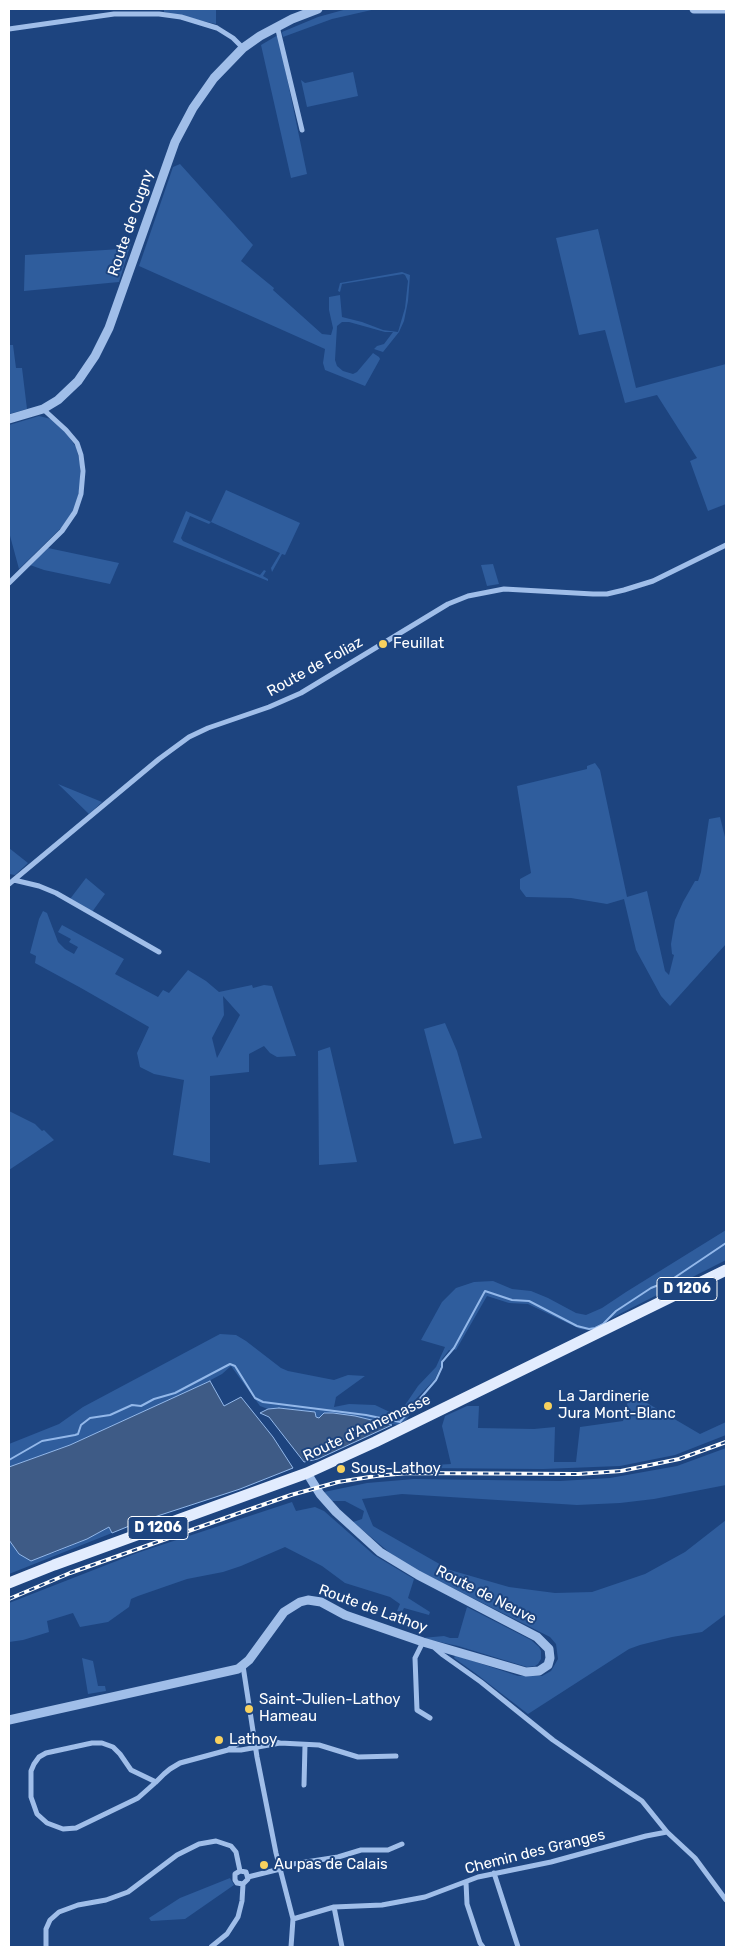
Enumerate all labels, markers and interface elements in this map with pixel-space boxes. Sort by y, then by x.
street label: Route de Cugny [104,167,158,279]
street label: Route de Foliaz [264,633,366,701]
place label: Feuillat [393,635,444,653]
marker: Feuillat [377,638,389,650]
road number: D 1206 [657,1278,717,1300]
place label: La Jardinerie Jura Mont-Blanc [558,1388,676,1423]
street label: Route d'Annemasse [300,1391,434,1465]
marker: La Jardinerie Jura Mont-Blanc [542,1400,554,1412]
place label: Sous-Lathoy [351,1460,441,1478]
marker: Sous-Lathoy [335,1463,347,1475]
road number: D 1206 [128,1516,188,1540]
street label: Route de Neuve [433,1562,539,1628]
street label: Route de Lathoy [316,1581,430,1637]
place label: Saint-Julien-Lathoy Hameau [259,1691,401,1726]
marker: Saint-Julien-Lathoy Hameau [243,1703,255,1715]
place label: Lathoy [229,1731,277,1749]
marker: Lathoy [213,1734,225,1746]
street label: Chemin des Granges [463,1826,607,1878]
place label: Au pas de Calais [274,1856,388,1874]
marker: Au pas de Calais [258,1859,270,1871]

